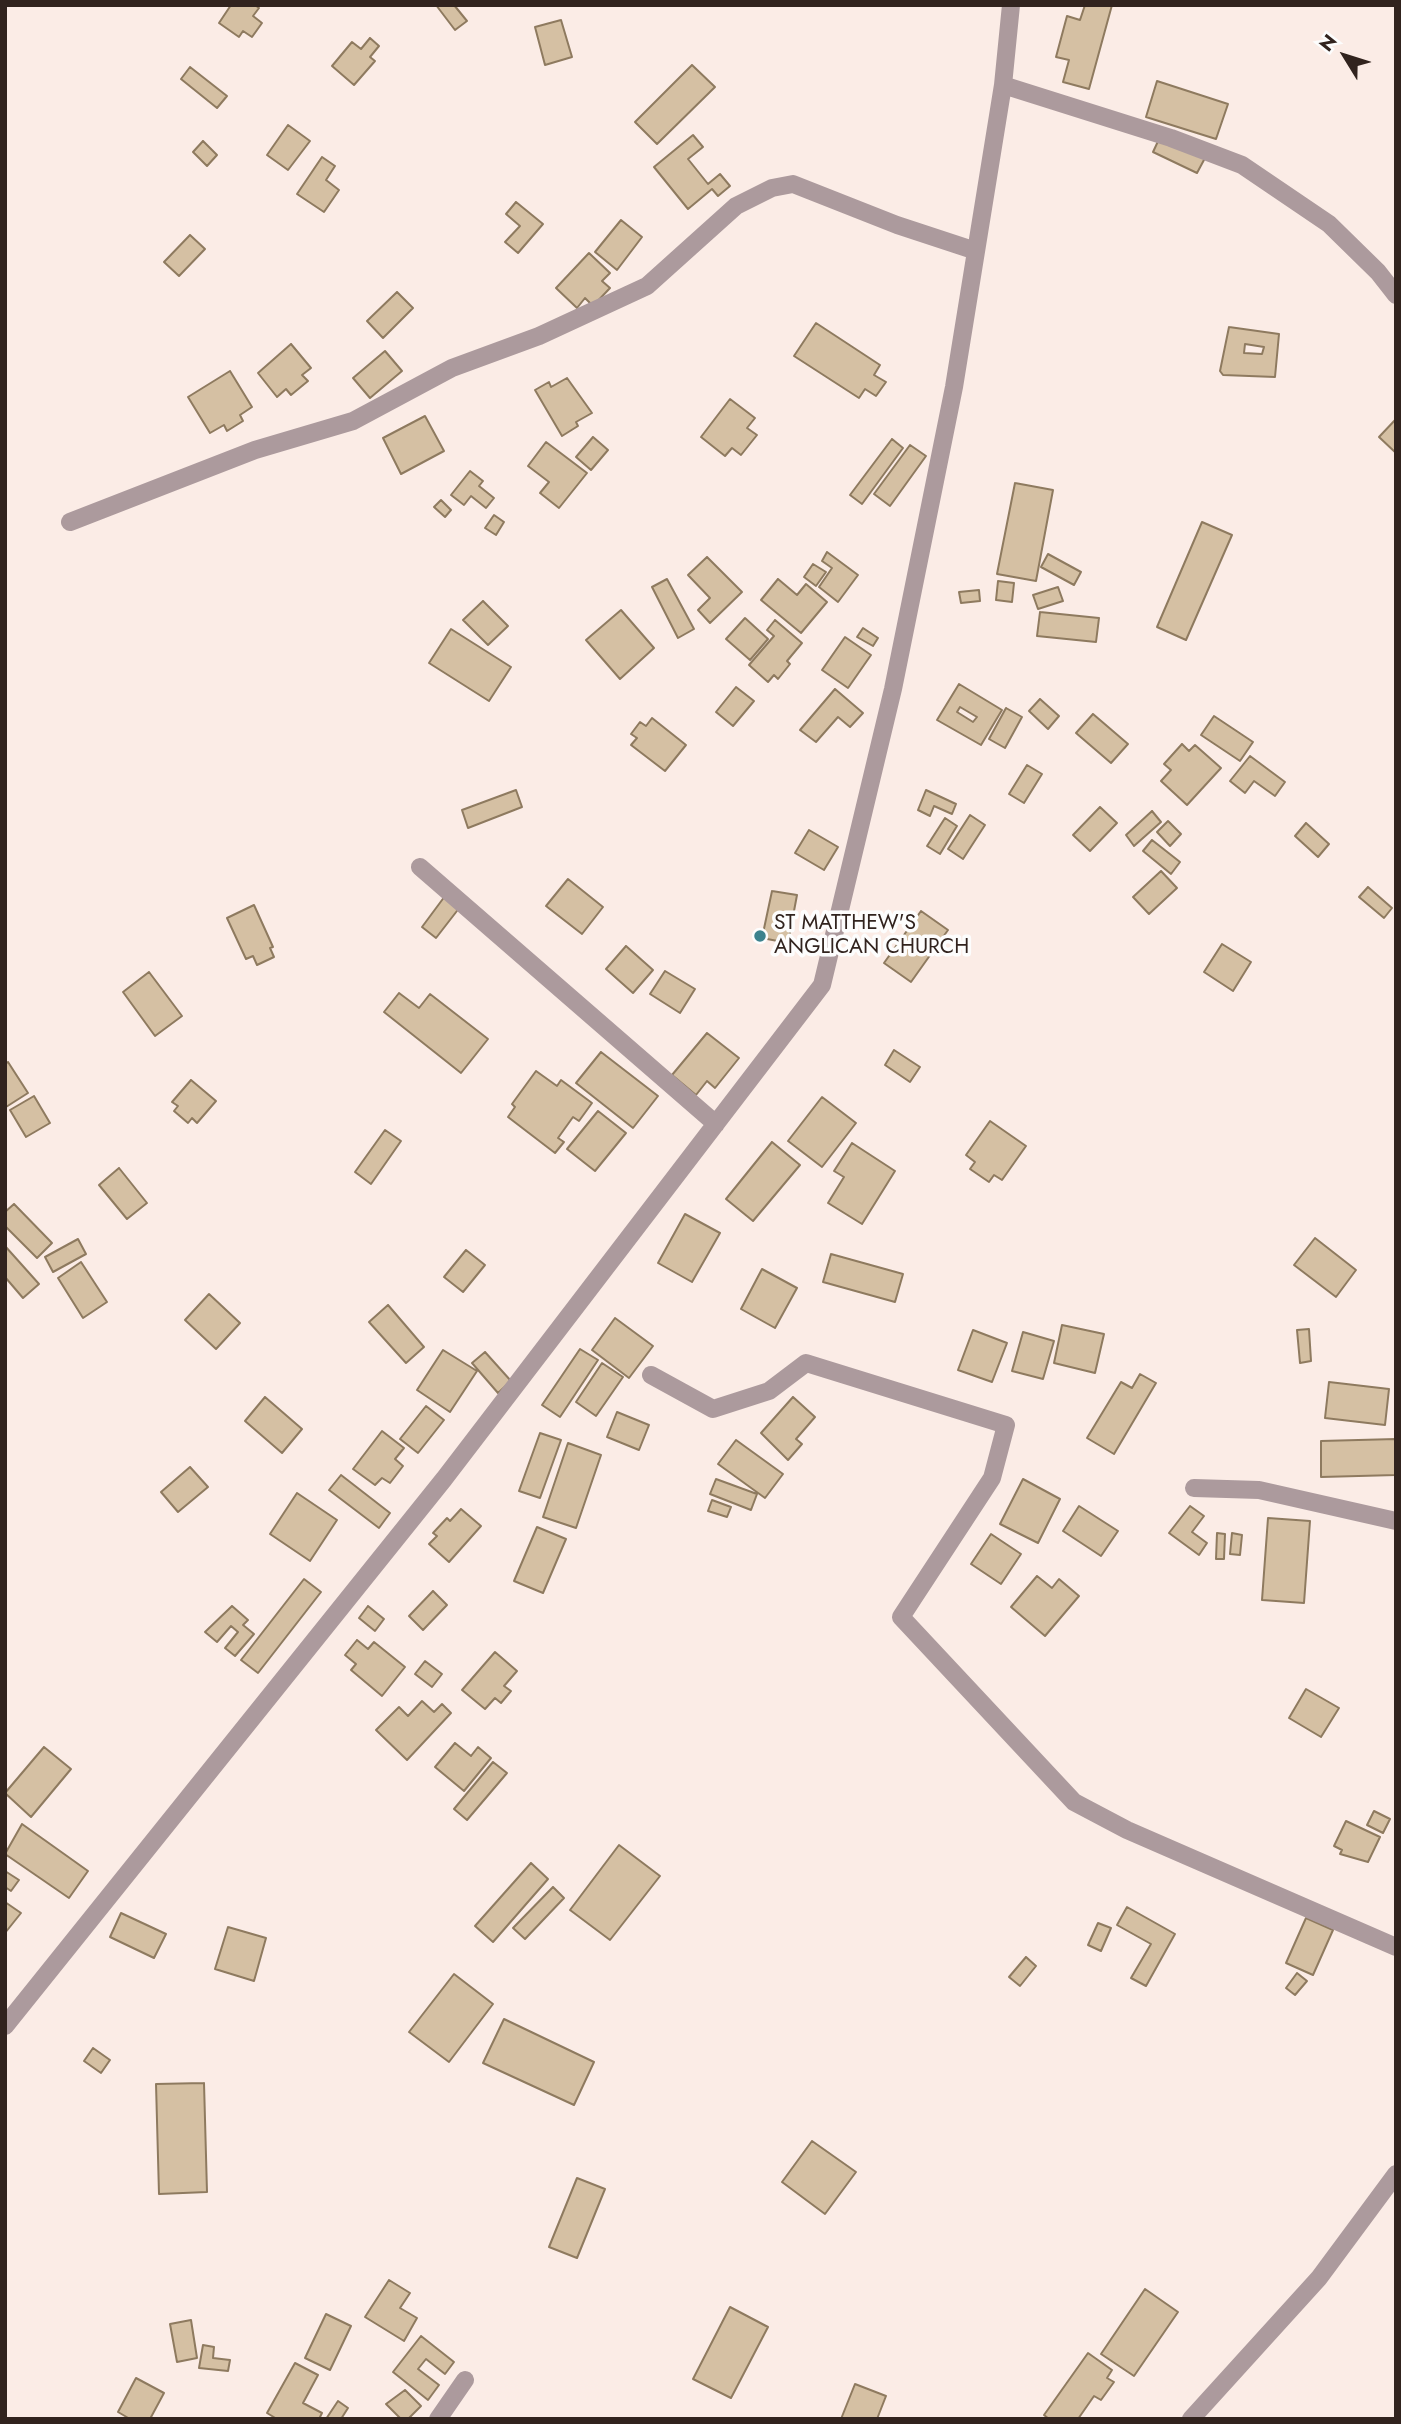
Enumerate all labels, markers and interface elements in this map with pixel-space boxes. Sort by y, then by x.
north arrow [1310,21,1380,91]
text: N [1313,29,1343,57]
place label: ST MATTHEW'S ANGLICAN CHURCH [774,911,969,961]
marker: ST MATTHEW'S ANGLICAN CHURCH [752,928,768,944]

